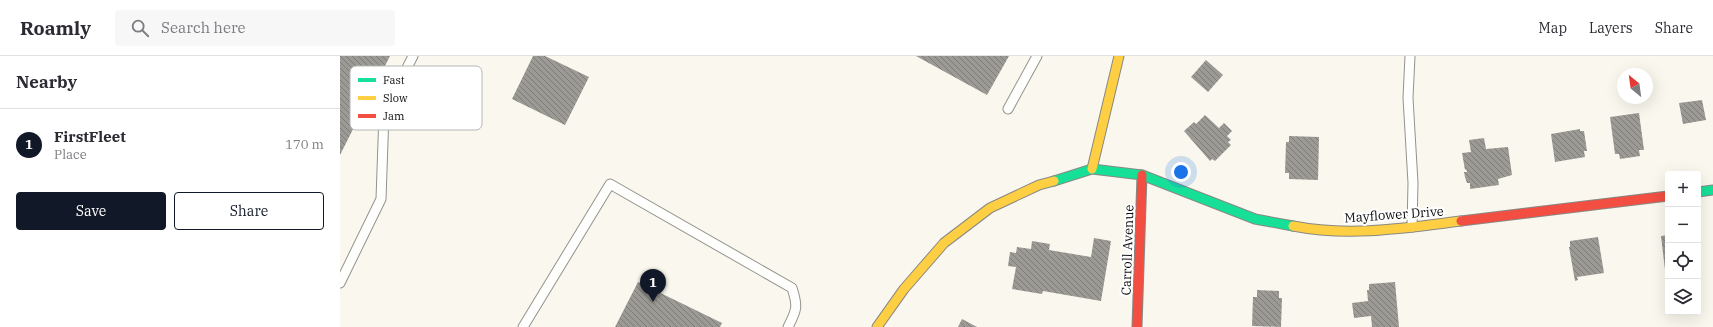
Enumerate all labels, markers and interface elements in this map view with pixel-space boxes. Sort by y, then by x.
search box [115,10,395,46]
text: Roamly [20,16,91,40]
icon: search [129,17,151,39]
text: Search here [161,18,246,37]
text: Map [1539,19,1567,37]
text: Layers [1589,19,1633,37]
text: Share [1655,19,1693,37]
legend [350,66,482,130]
north arrow [1617,68,1653,104]
text: Nearby [16,71,77,93]
text: Fast [383,73,405,87]
text: Slow [383,91,408,105]
text: Jam [383,109,405,123]
text: FirstFleet [54,127,126,146]
text: 1 [25,136,33,153]
text: 170 m [285,136,324,153]
text: Place [54,146,87,163]
your location [1171,162,1191,182]
map controls [1665,171,1701,315]
button: + [1665,171,1701,207]
button: Save [16,192,166,230]
button: Share [174,192,324,230]
street label: Mayflower Drive [1344,203,1444,226]
street label: Carroll Avenue [1117,204,1138,296]
button: − [1665,207,1701,243]
button: locate [1665,243,1701,279]
pin: 1 [640,269,666,302]
button: layers [1665,279,1701,315]

